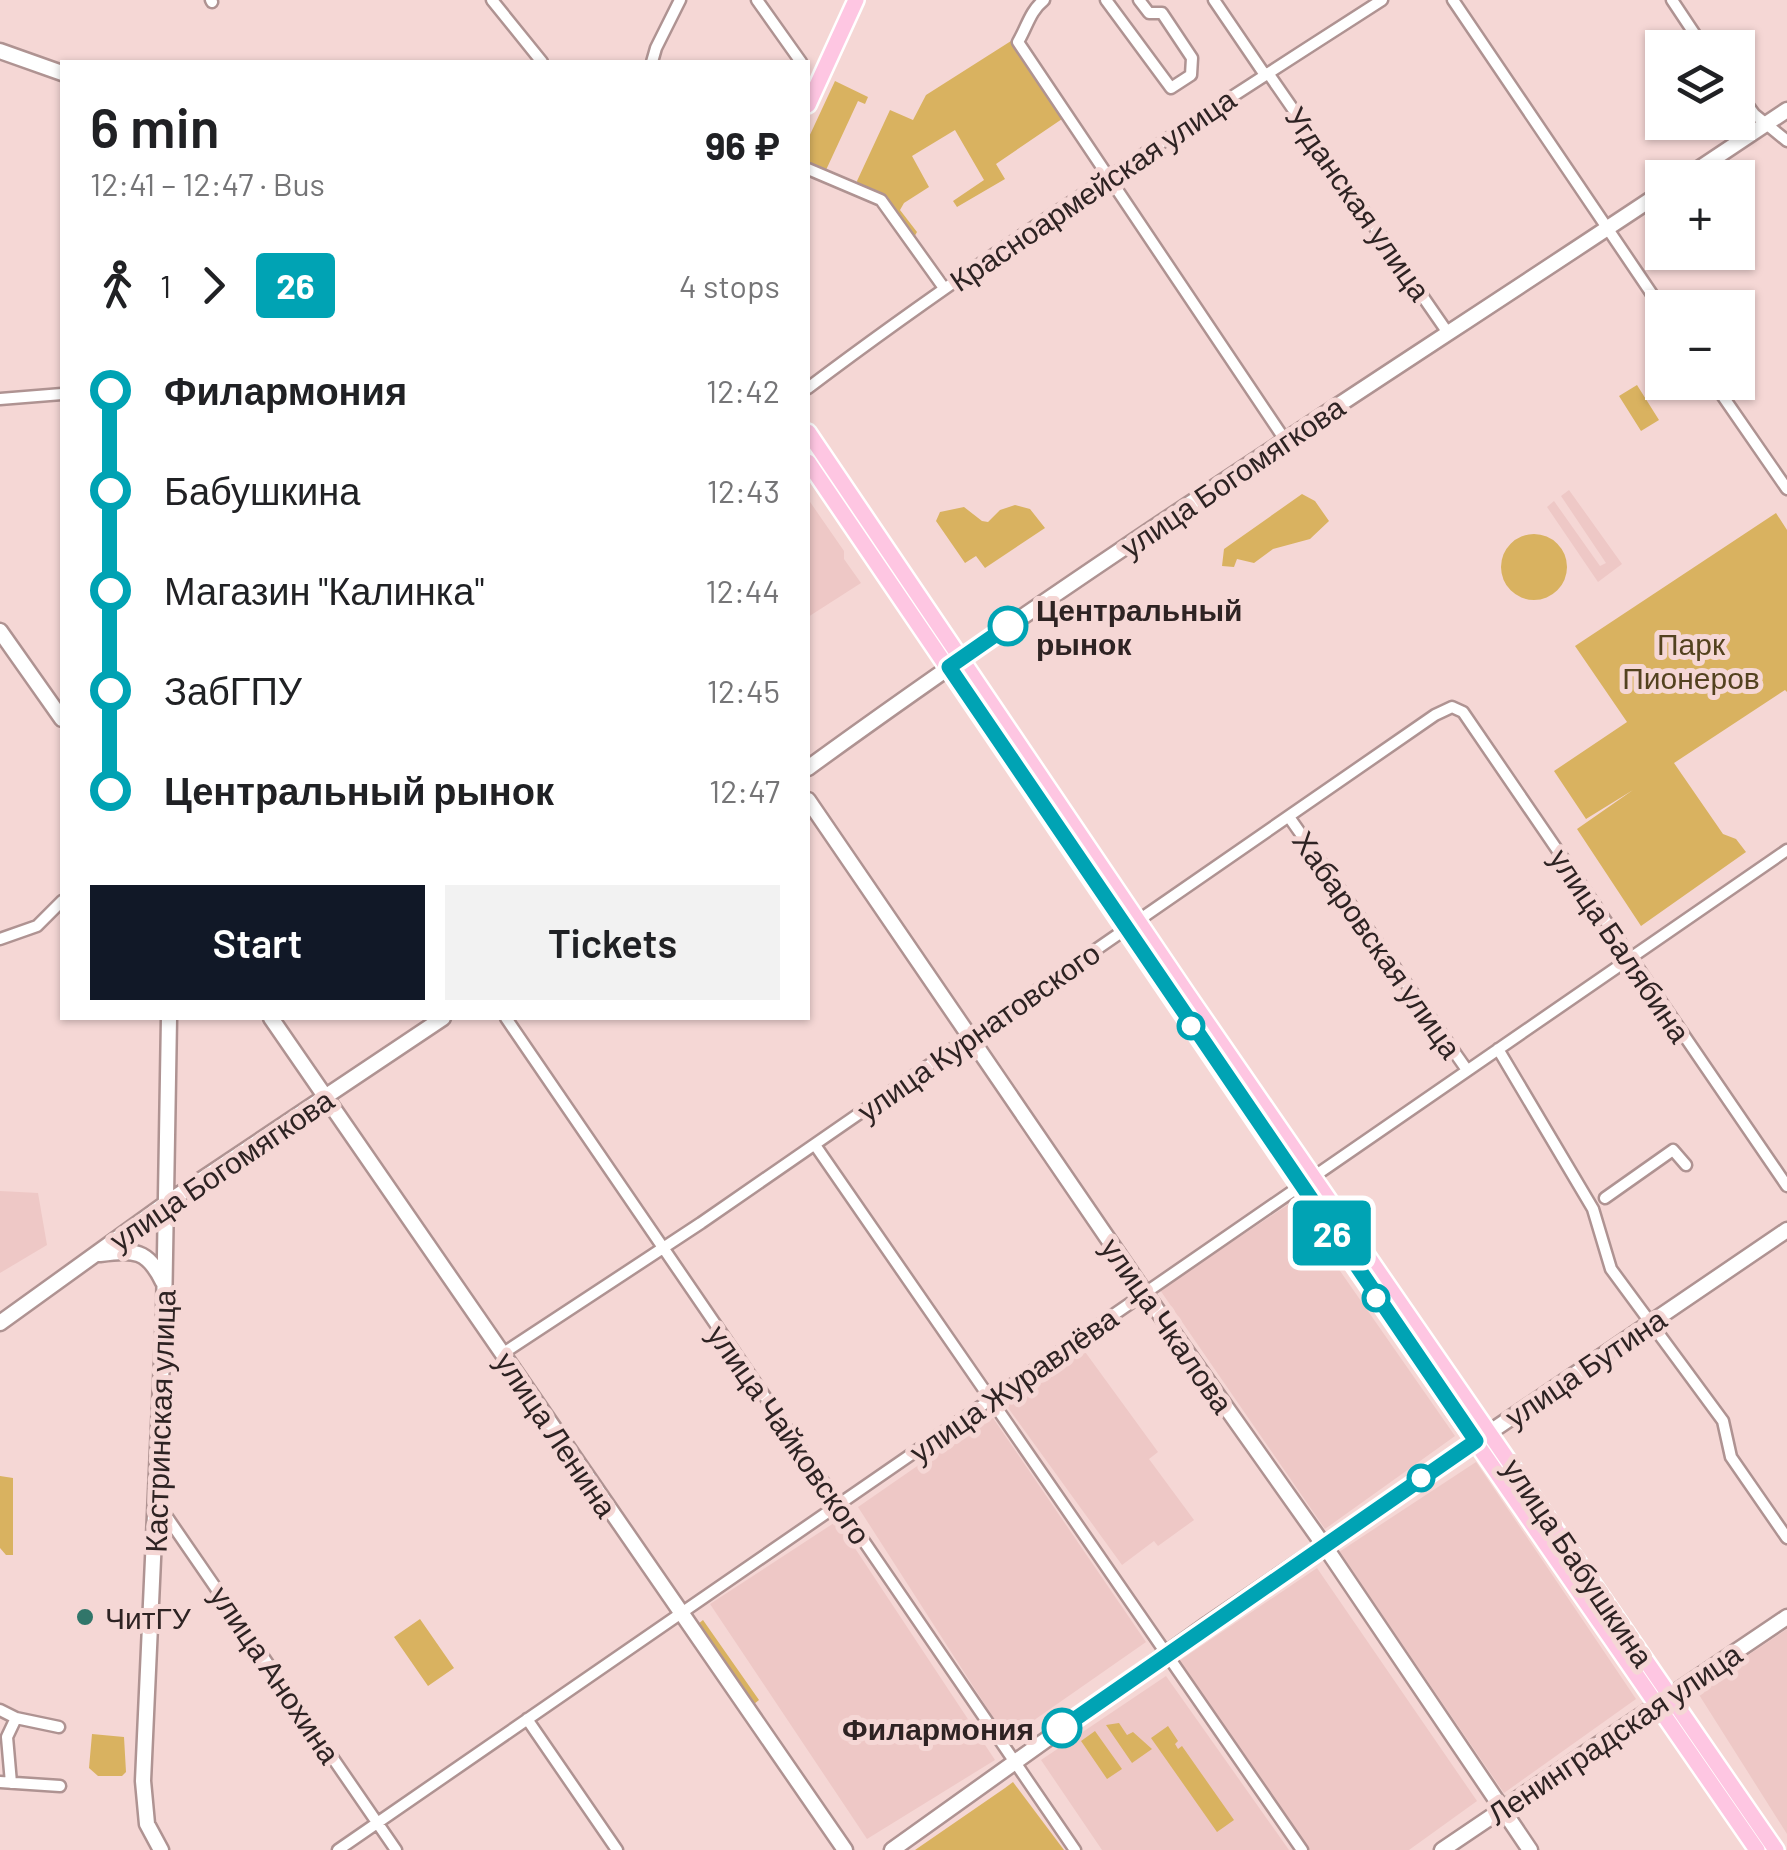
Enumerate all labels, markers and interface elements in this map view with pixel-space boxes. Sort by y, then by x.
map controls [1645,30,1755,400]
button: layers [1645,30,1755,140]
street label: Красноармейская улица [942,80,1242,298]
text: 6 min [90,93,220,159]
street label: Угданская улица [1279,99,1439,307]
text: 96 ₽ [705,122,780,168]
button: + [1645,160,1755,270]
text: 12:41 – 12:47 · Bus [90,164,325,202]
icon: walk [90,258,145,313]
icon: forward [186,258,241,313]
text: 26 [276,264,315,306]
text: 1 [160,266,171,304]
text: 4 stops [679,266,780,304]
button: − [1645,290,1755,400]
text: Филармония [164,367,407,413]
text: 12:42 [706,371,780,409]
street label: улица Богомягкова [1113,388,1351,564]
text: Бабушкина [164,467,360,513]
text: 12:43 [707,471,780,509]
text: Магазин "Калинка" [164,567,484,613]
text: 12:44 [706,571,780,609]
place label: Центральный рынок [1036,591,1242,661]
marker: Центральный рынок [989,607,1027,645]
park label: Парк Пионеров [1622,625,1760,695]
text: ЗабГПУ [164,667,302,713]
text: 12:45 [707,671,780,709]
text: Центральный рынок [164,767,554,813]
text: 12:47 [709,771,780,809]
street label: Хабаровская улица [1286,823,1470,1065]
street label: улица Балябина [1543,841,1699,1049]
button: Start [90,885,425,1000]
button: Tickets [445,885,780,1000]
street label: улица Курнатовского [850,934,1106,1128]
unlabelled marker [1178,1013,1204,1039]
street label: улица Богомягкова [102,1081,340,1257]
line badge: 26 [1287,1200,1377,1266]
text: 26 [1313,1212,1351,1254]
street label: улица Чкалова [1094,1230,1242,1420]
unlabelled marker [1363,1285,1389,1311]
street label: Кастринская улица [136,1289,182,1553]
street label: улица Журавлёва [902,1299,1124,1469]
street label: улица Бутина [1498,1300,1673,1434]
street label: улица Чайковского [701,1317,879,1551]
street label: улица Ленина [489,1345,626,1524]
street label: улица Бабушкина [1496,1451,1662,1673]
unlabelled marker [1408,1465,1434,1491]
street label: улица Анохина [203,1578,349,1770]
place label: ЧитГУ [105,1599,192,1635]
marker: ЧитГУ [74,1606,96,1628]
street label: Ленинградская улица [1480,1635,1748,1831]
marker: Филармония [1043,1709,1081,1747]
place label: Филармония [842,1710,1034,1746]

